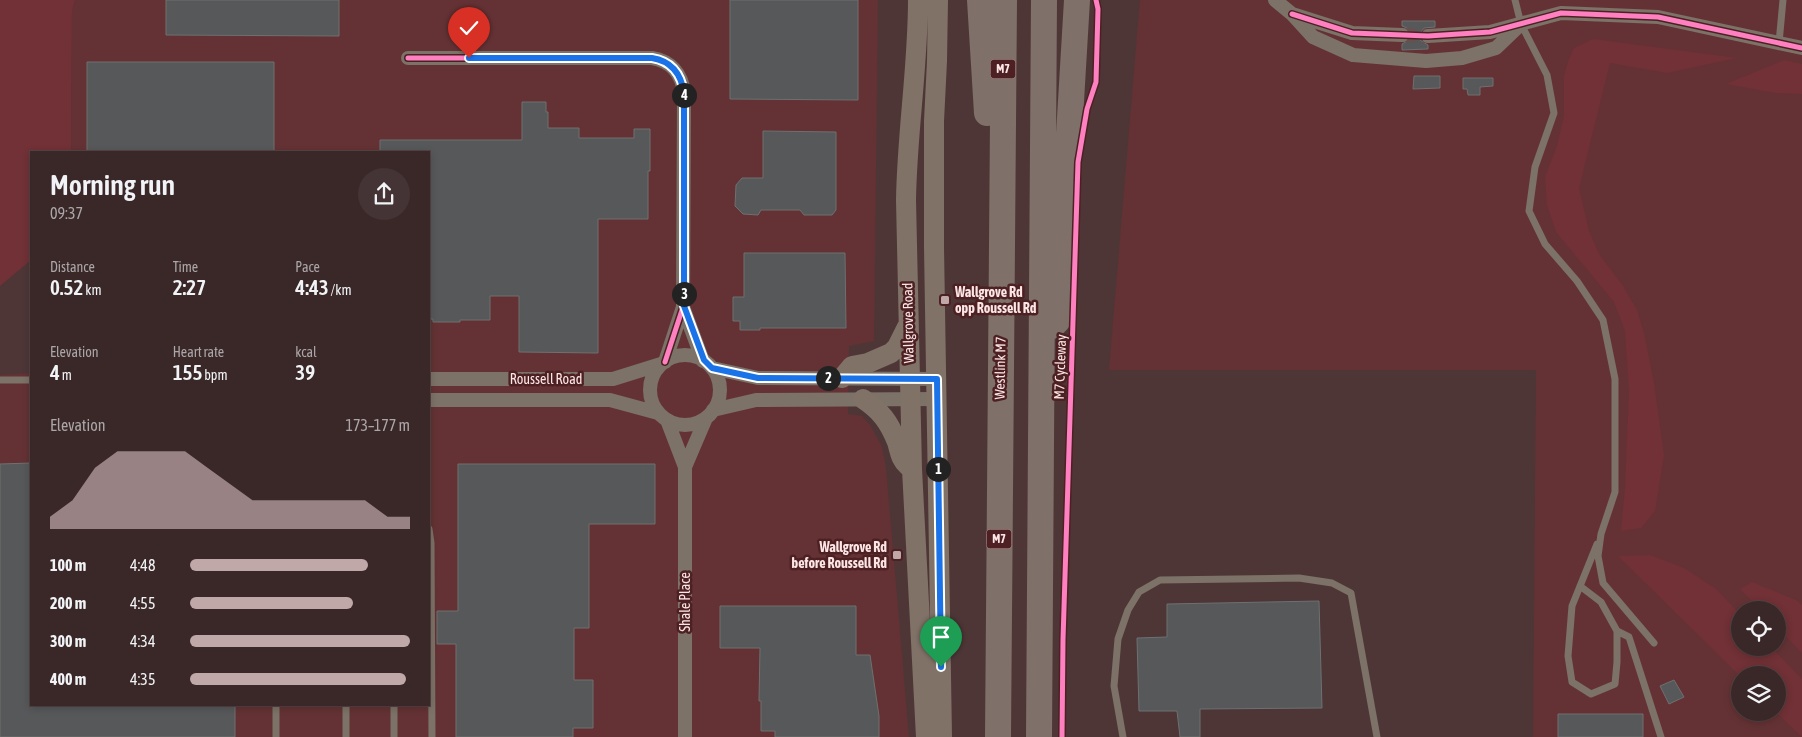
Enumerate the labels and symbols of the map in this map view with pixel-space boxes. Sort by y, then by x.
pin [448,7,490,58]
road number: M7 [990,60,1016,78]
pin: 4 [672,82,696,108]
pin: 3 [672,282,696,306]
street label: Wallgrove Road [899,283,917,363]
place label: Wallgrove Rd opp Roussell Rd [954,284,1037,316]
marker: Wallgrove Rd opp Roussell Rd [939,294,951,306]
street label: M7 Cycleway [1051,334,1069,400]
street label: Westlink M7 [991,336,1009,400]
pin: 2 [816,366,840,390]
street label: Roussell Road [510,371,582,387]
pin: 1 [926,456,950,482]
road number: M7 [986,530,1012,548]
place label: Wallgrove Rd before Roussell Rd [792,539,887,571]
marker: Wallgrove Rd before Roussell Rd [891,549,903,561]
street label: Shale Place [677,572,693,632]
pin [920,616,962,667]

